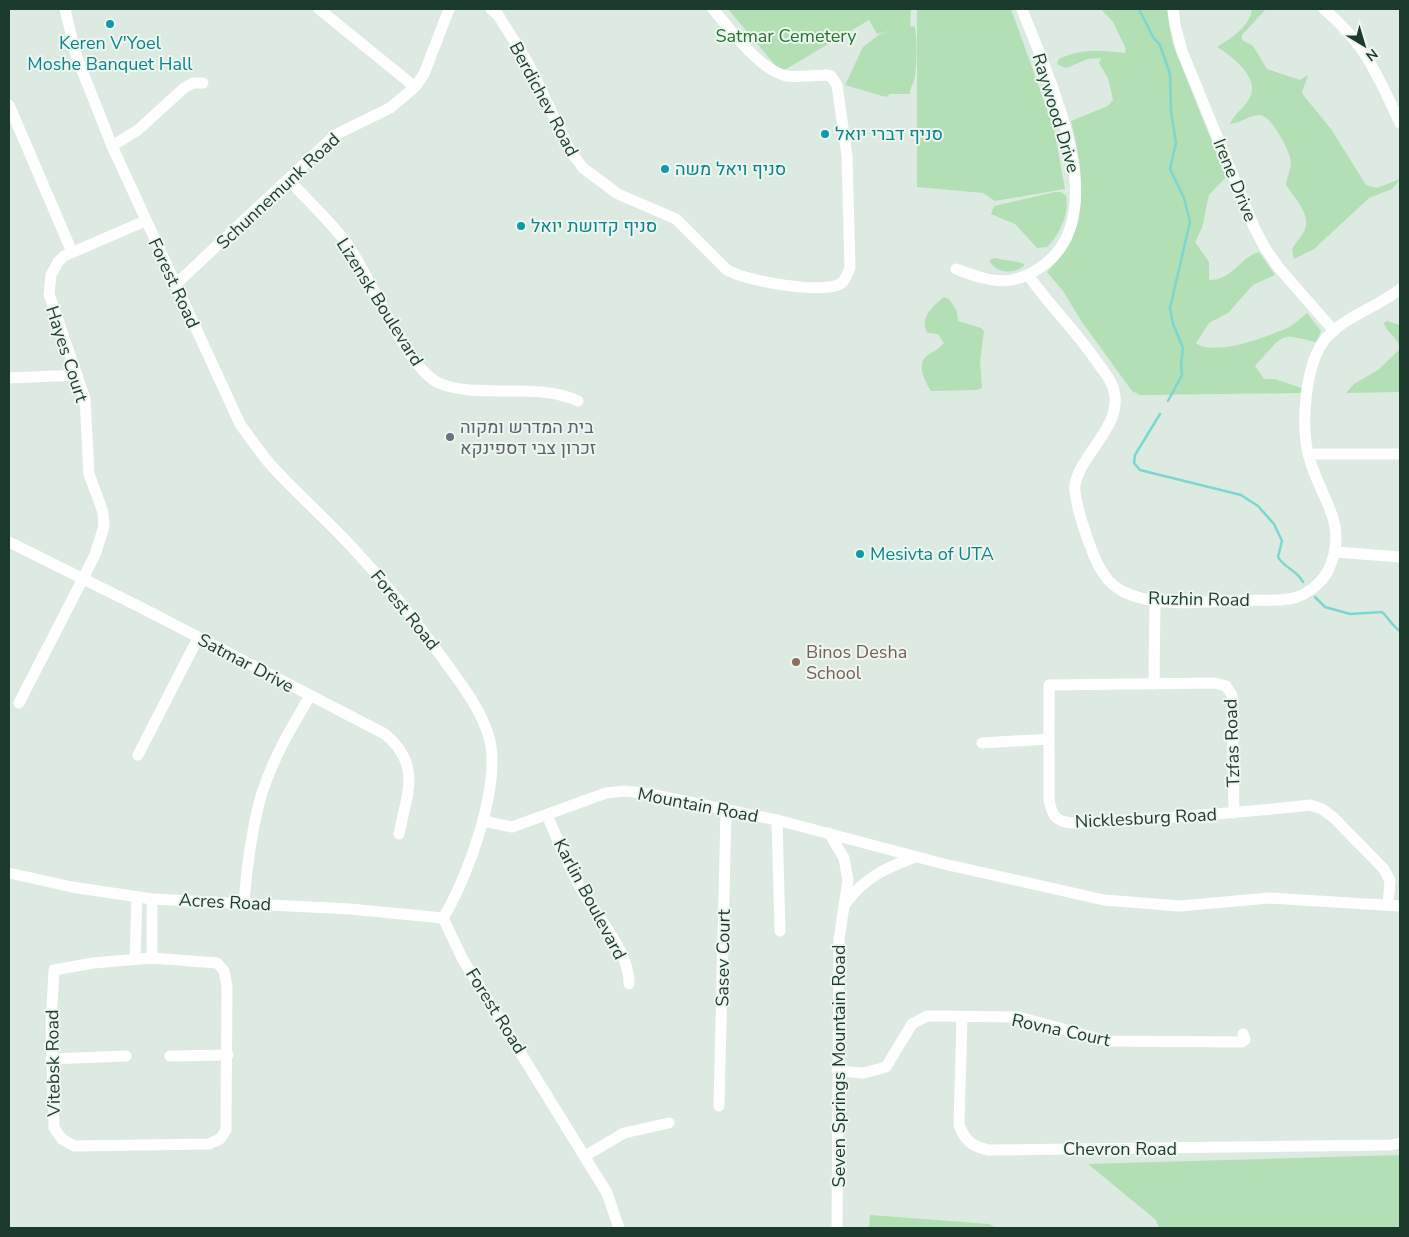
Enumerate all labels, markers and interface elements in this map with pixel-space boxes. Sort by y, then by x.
marker: Keren V'Yoel Moshe Banquet Hall [104,18,116,30]
north arrow [1339,20,1389,70]
park label: Satmar Cemetery [716,24,857,48]
place label: Keren V'Yoel Moshe Banquet Hall [27,31,193,76]
street label: Berdichev Road [504,37,584,161]
text: N [1362,44,1382,66]
street label: Raywood Drive [1026,50,1086,176]
place label: סניף דברי יואל [835,122,943,146]
street label: Schunnemunk Road [211,127,345,255]
marker: סניף דברי יואל [819,128,831,140]
street label: Irene Drive [1207,135,1263,225]
place label: סניף ויאל משה [675,157,786,181]
marker: סניף ויאל משה [659,163,671,175]
place label: סניף קדושת יואל [531,214,657,238]
marker: סניף קדושת יואל [515,220,527,232]
street label: Lizensk Boulevard [331,233,429,371]
street label: Forest Road [143,234,205,332]
street label: Hayes Court [40,303,94,406]
place label: בית המדרש ומקוה זכרון צבי דספינקא [460,415,596,460]
marker: בית המדרש ומקוה זכרון צבי דספינקא [444,431,456,443]
place label: Mesivta of UTA [870,542,994,566]
marker: Mesivta of UTA [854,548,866,560]
street label: Forest Road [365,565,445,655]
street label: Ruzhin Road [1148,586,1250,612]
street label: Satmar Drive [194,628,298,698]
place label: Binos Desha School [806,640,907,685]
marker: Binos Desha School [790,656,802,668]
street label: Tzfas Road [1218,698,1246,788]
street label: Mountain Road [636,782,760,828]
street label: Nicklesburg Road [1074,802,1218,834]
street label: Karlin Boulevard [548,834,632,964]
street label: Acres Road [178,888,272,916]
street label: Sasev Court [710,908,736,1007]
street label: Seven Springs Mountain Road [827,945,851,1187]
street label: Forest Road [460,964,532,1058]
street label: Rovna Court [1010,1008,1113,1052]
street label: Vitebsk Road [40,1009,66,1118]
street label: Chevron Road [1063,1137,1177,1161]

